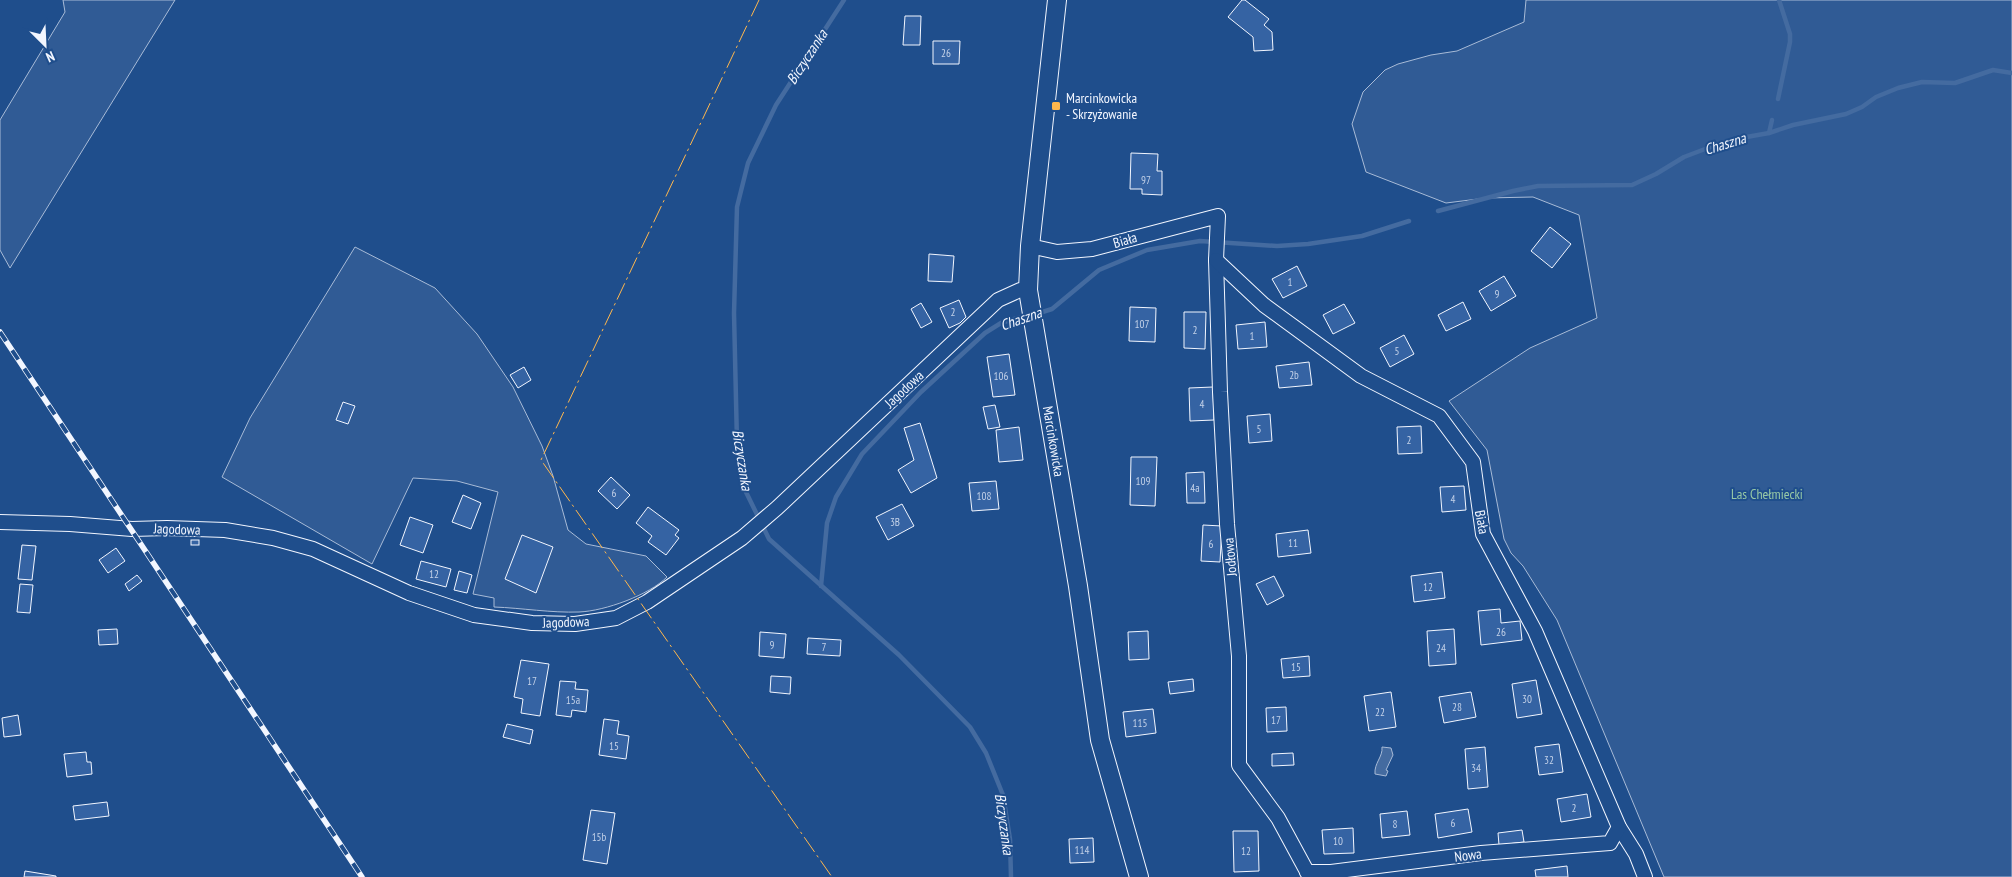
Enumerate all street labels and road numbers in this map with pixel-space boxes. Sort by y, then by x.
street label: Biała [1111,228,1139,252]
street label: Jagodowa [880,366,927,412]
street label: Marcinkowicka [1039,405,1068,478]
street label: Biała [1471,508,1493,536]
street label: Jagodowa [152,519,201,539]
street label: Jodłowa [1219,537,1241,578]
street label: Jagodowa [541,612,590,632]
street label: Nowa [1453,844,1483,866]

